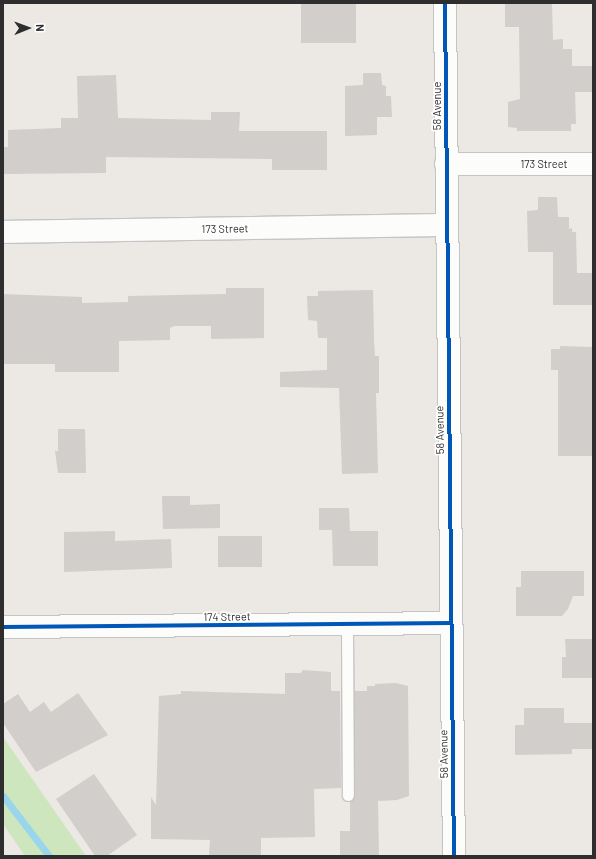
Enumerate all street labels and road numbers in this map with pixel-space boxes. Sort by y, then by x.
street label: 58 Avenue [430,82,444,130]
street label: 173 Street [521,157,567,171]
street label: 173 Street [201,222,249,236]
street label: 58 Avenue [433,406,447,454]
street label: 174 Street [203,610,251,624]
street label: 58 Avenue [437,730,451,778]

